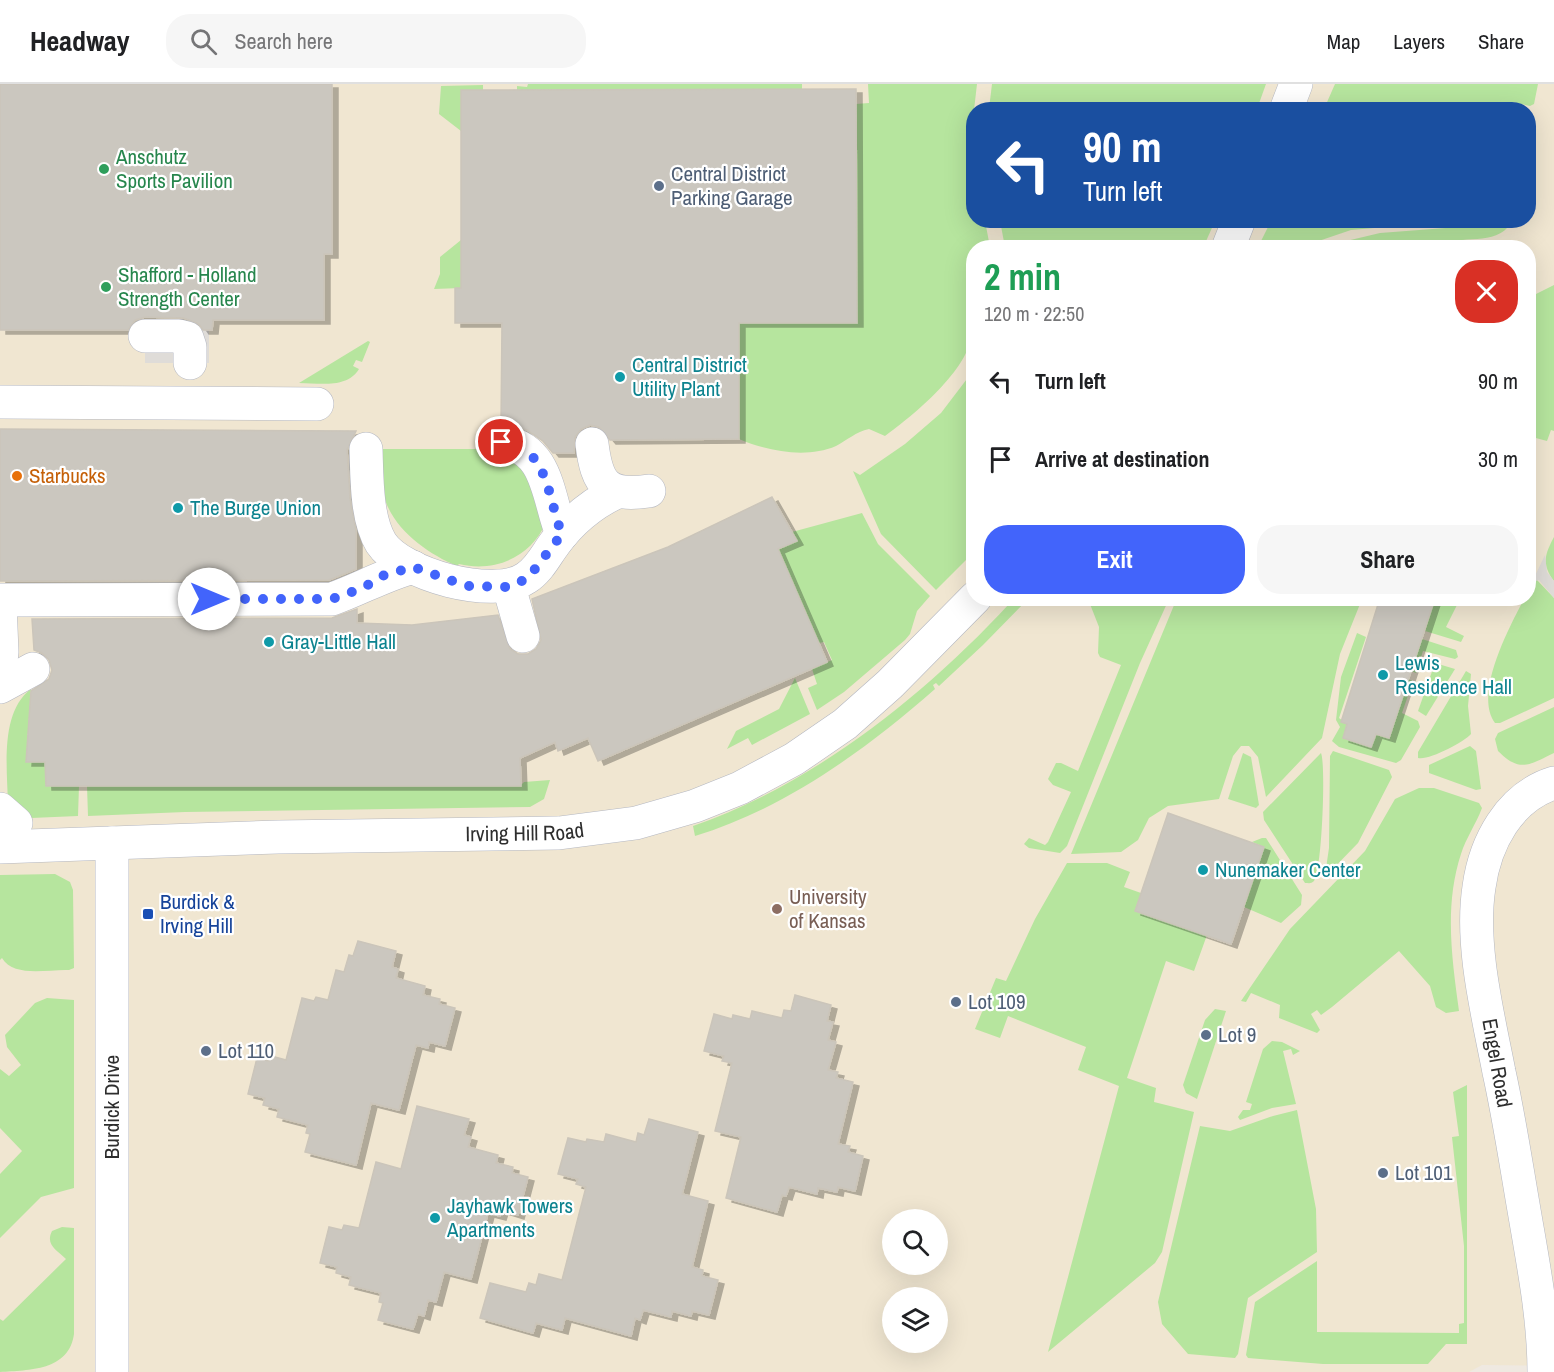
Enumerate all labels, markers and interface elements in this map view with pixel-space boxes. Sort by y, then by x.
search box [166,14,586,68]
text: Headway [30,22,130,60]
icon: search [187,25,220,58]
text: Search here [235,26,333,56]
text: Map [1327,27,1360,56]
text: Layers [1393,27,1445,56]
text: Share [1478,27,1524,56]
text: 90 m [1083,119,1162,175]
icon: left [984,126,1062,204]
place label: Anschutz Sports Pavilion [115,142,233,195]
place label: Central District Parking Garage [671,159,793,212]
marker: Anschutz Sports Pavilion [97,162,111,176]
text: Turn left [1083,173,1162,209]
marker: Central District Parking Garage [652,179,666,193]
text: 2 min [984,253,1061,301]
place label: Shafford - Holland Strength Center [118,260,257,313]
button: close [1455,260,1518,323]
marker: Shafford - Holland Strength Center [99,280,113,294]
text: 120 m · 22:50 [984,300,1084,327]
place label: Central District Utility Plant [632,350,747,403]
icon: left [984,365,1017,398]
text: Turn left [1035,366,1106,396]
text: 90 m [1478,366,1518,396]
marker: Central District Utility Plant [613,370,627,384]
pin [475,416,526,467]
icon: arrive [484,425,517,458]
icon: arrive [984,443,1017,476]
text: Arrive at destination [1035,444,1209,474]
text: 30 m [1478,444,1518,474]
place label: Starbucks [29,461,106,490]
marker: Starbucks [10,469,24,483]
place label: The Burge Union [190,493,321,522]
marker: The Burge Union [171,501,185,515]
button: Exit [984,525,1245,594]
button: Share [1257,525,1518,594]
position arrow [177,567,241,631]
place label: Gray-Little Hall [281,627,396,656]
marker: Gray-Little Hall [262,635,276,649]
place label: Lewis Residence Hall [1395,648,1512,701]
marker: Lewis Residence Hall [1376,668,1390,682]
street label: Irving Hill Road [465,815,586,848]
place label: Nunemaker Center [1215,855,1361,884]
marker: Nunemaker Center [1196,863,1210,877]
place label: University of Kansas [789,882,867,935]
place label: Burdick & Irving Hill [160,887,235,940]
marker: University of Kansas [770,902,784,916]
marker: Burdick & Irving Hill [141,907,155,921]
place label: Lot 109 [968,987,1025,1016]
marker: Lot 109 [949,995,963,1009]
street label: Engel Road [1475,1016,1520,1110]
place label: Lot 9 [1218,1020,1256,1049]
marker: Lot 9 [1199,1028,1213,1042]
place label: Lot 110 [218,1036,274,1065]
marker: Lot 110 [199,1044,213,1058]
street label: Burdick Drive [97,1055,126,1159]
place label: Lot 101 [1395,1158,1453,1187]
marker: Lot 101 [1376,1166,1390,1180]
place label: Jayhawk Towers Apartments [446,1191,573,1244]
map controls [882,1209,948,1353]
button: search [882,1209,948,1275]
marker: Jayhawk Towers Apartments [428,1211,442,1225]
button: layers [882,1287,948,1353]

